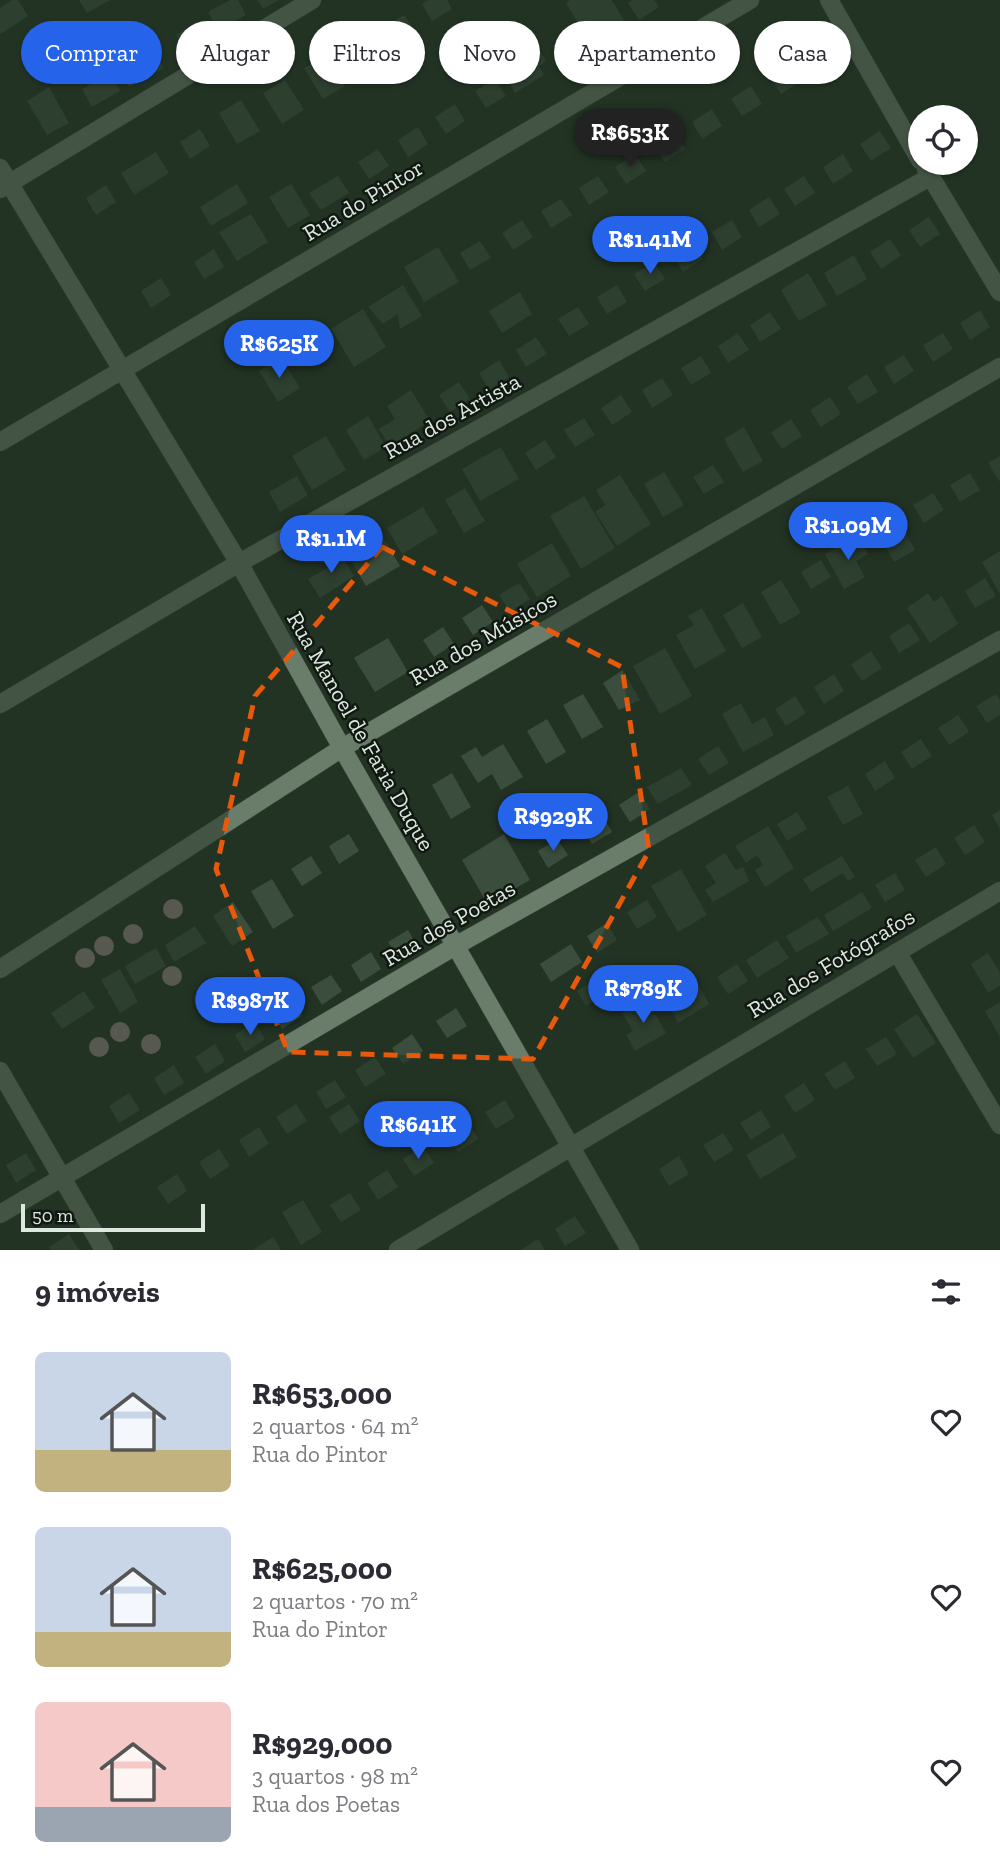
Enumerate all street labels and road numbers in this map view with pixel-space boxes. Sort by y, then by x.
street label: Rua do Pintor [298,153,428,247]
street label: Rua dos Artista [379,367,525,465]
street label: Rua dos Músicos [405,585,561,691]
street label: Rua Manoel de Faria Duque [281,606,441,856]
street label: Rua dos Poetas [378,874,520,972]
street label: Rua dos Fotógrafos [742,902,920,1024]

